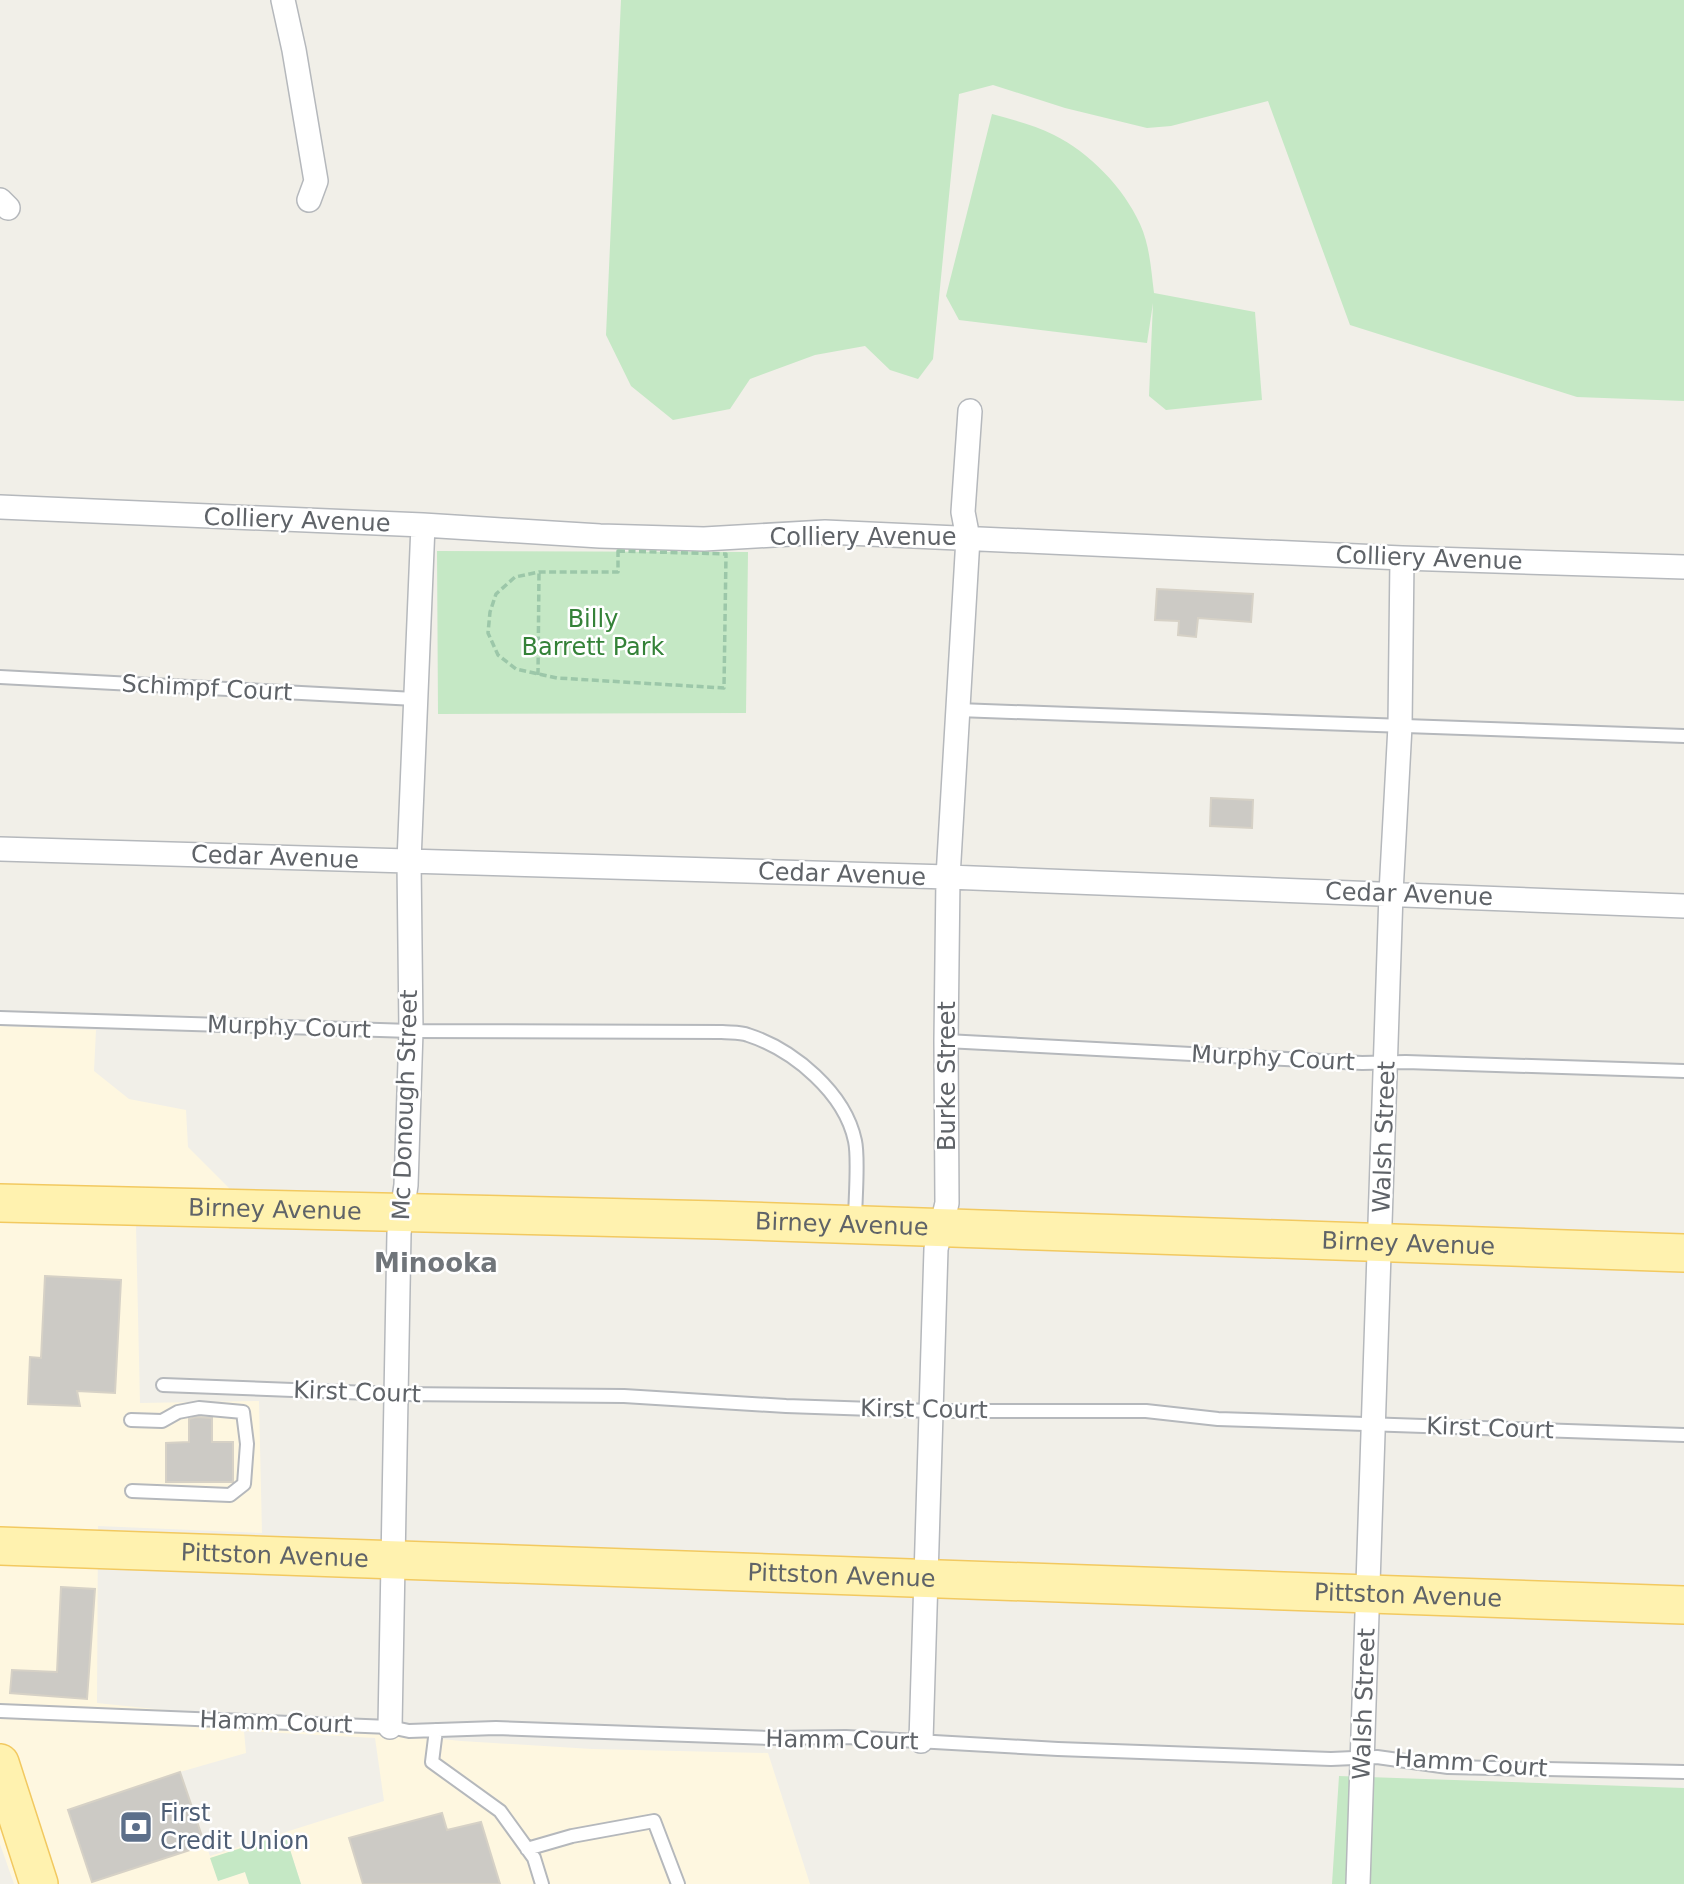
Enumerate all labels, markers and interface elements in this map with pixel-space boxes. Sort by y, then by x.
street label: Colliery Avenue [203,503,391,537]
street label: Colliery Avenue [769,523,957,551]
street label: Colliery Avenue [1335,541,1523,575]
park label: Billy Barrett Park [521,605,665,661]
street label: Schimpf Court [121,670,293,706]
street label: Cedar Avenue [190,840,360,874]
street label: Cedar Avenue [757,857,927,891]
street label: Cedar Avenue [1324,877,1494,911]
street label: Mc Donough Street [387,989,423,1221]
street label: Burke Street [933,1001,961,1151]
street label: Murphy Court [207,1010,371,1044]
street label: Murphy Court [1190,1040,1356,1076]
street label: Walsh Street [1367,1061,1401,1213]
street label: Birney Avenue [188,1193,362,1226]
street label: Birney Avenue [754,1207,929,1241]
street label: Birney Avenue [1321,1227,1496,1261]
district label: Minooka [374,1248,498,1278]
street label: Kirst Court [293,1376,421,1408]
street label: Kirst Court [860,1394,988,1424]
street label: Kirst Court [1426,1412,1554,1444]
street label: Pittston Avenue [180,1538,369,1573]
street label: Pittston Avenue [747,1558,936,1593]
street label: Pittston Avenue [1314,1578,1503,1613]
street label: Walsh Street [1347,1628,1381,1780]
street label: Hamm Court [199,1705,353,1739]
street label: Hamm Court [765,1725,919,1755]
street label: Hamm Court [1394,1744,1548,1782]
place label: First Credit Union [160,1799,309,1855]
bank icon: First Credit Union [117,1808,155,1846]

